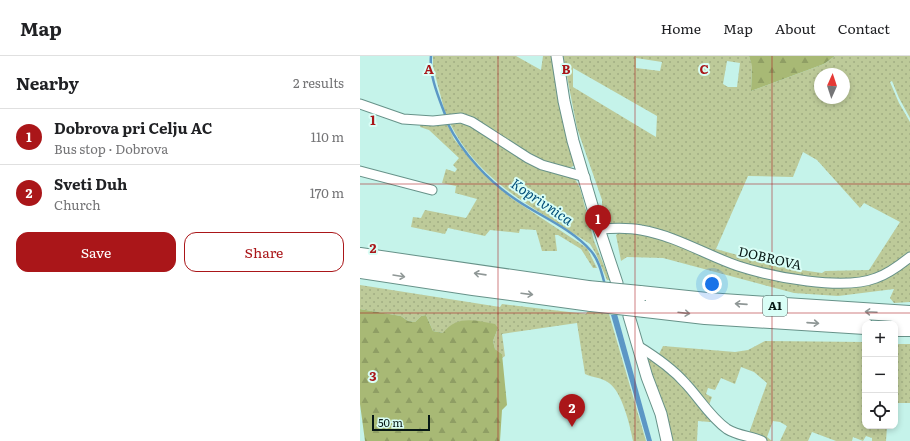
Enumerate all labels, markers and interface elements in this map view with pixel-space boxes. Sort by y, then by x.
text: Map [20,14,62,42]
text: Home [661,18,701,38]
text: Map [723,18,753,38]
text: About [775,18,816,38]
text: Contact [838,18,890,38]
text: A [424,59,434,78]
text: B [562,59,571,78]
text: C [699,59,709,78]
north arrow [814,68,850,104]
text: Nearby [16,70,79,95]
text: 2 results [293,73,344,92]
text: 1 [370,110,376,129]
text: Dobrova pri Celju AC [54,116,212,139]
text: 1 [26,127,32,146]
text: 110 m [311,127,344,146]
text: Bus stop · Dobrova [54,139,168,158]
text: Sveti Duh [54,172,127,195]
water label: Koprivnica [508,173,578,229]
text: 2 [26,183,32,202]
text: 170 m [310,183,344,202]
text: Church [54,195,101,214]
pin: 1 [585,205,611,238]
button: Save [16,232,176,272]
button: Share [184,232,344,272]
text: 2 [370,238,377,257]
street label: DOBROVA [737,241,804,274]
one-way arrow [474,270,487,278]
one-way arrow [392,272,405,280]
your location [702,274,722,294]
one-way arrow [520,290,533,298]
road number: A1 [763,296,787,316]
one-way arrow [735,300,748,307]
one-way arrow [865,308,878,316]
one-way arrow [677,309,690,317]
one-way arrow [806,320,819,327]
map controls [862,321,898,429]
button: + [862,321,898,357]
button: − [862,357,898,393]
text: 3 [369,366,377,385]
button: locate [862,393,898,429]
pin: 2 [559,394,585,427]
scale bar [372,413,430,432]
text: 50 m [378,414,403,430]

